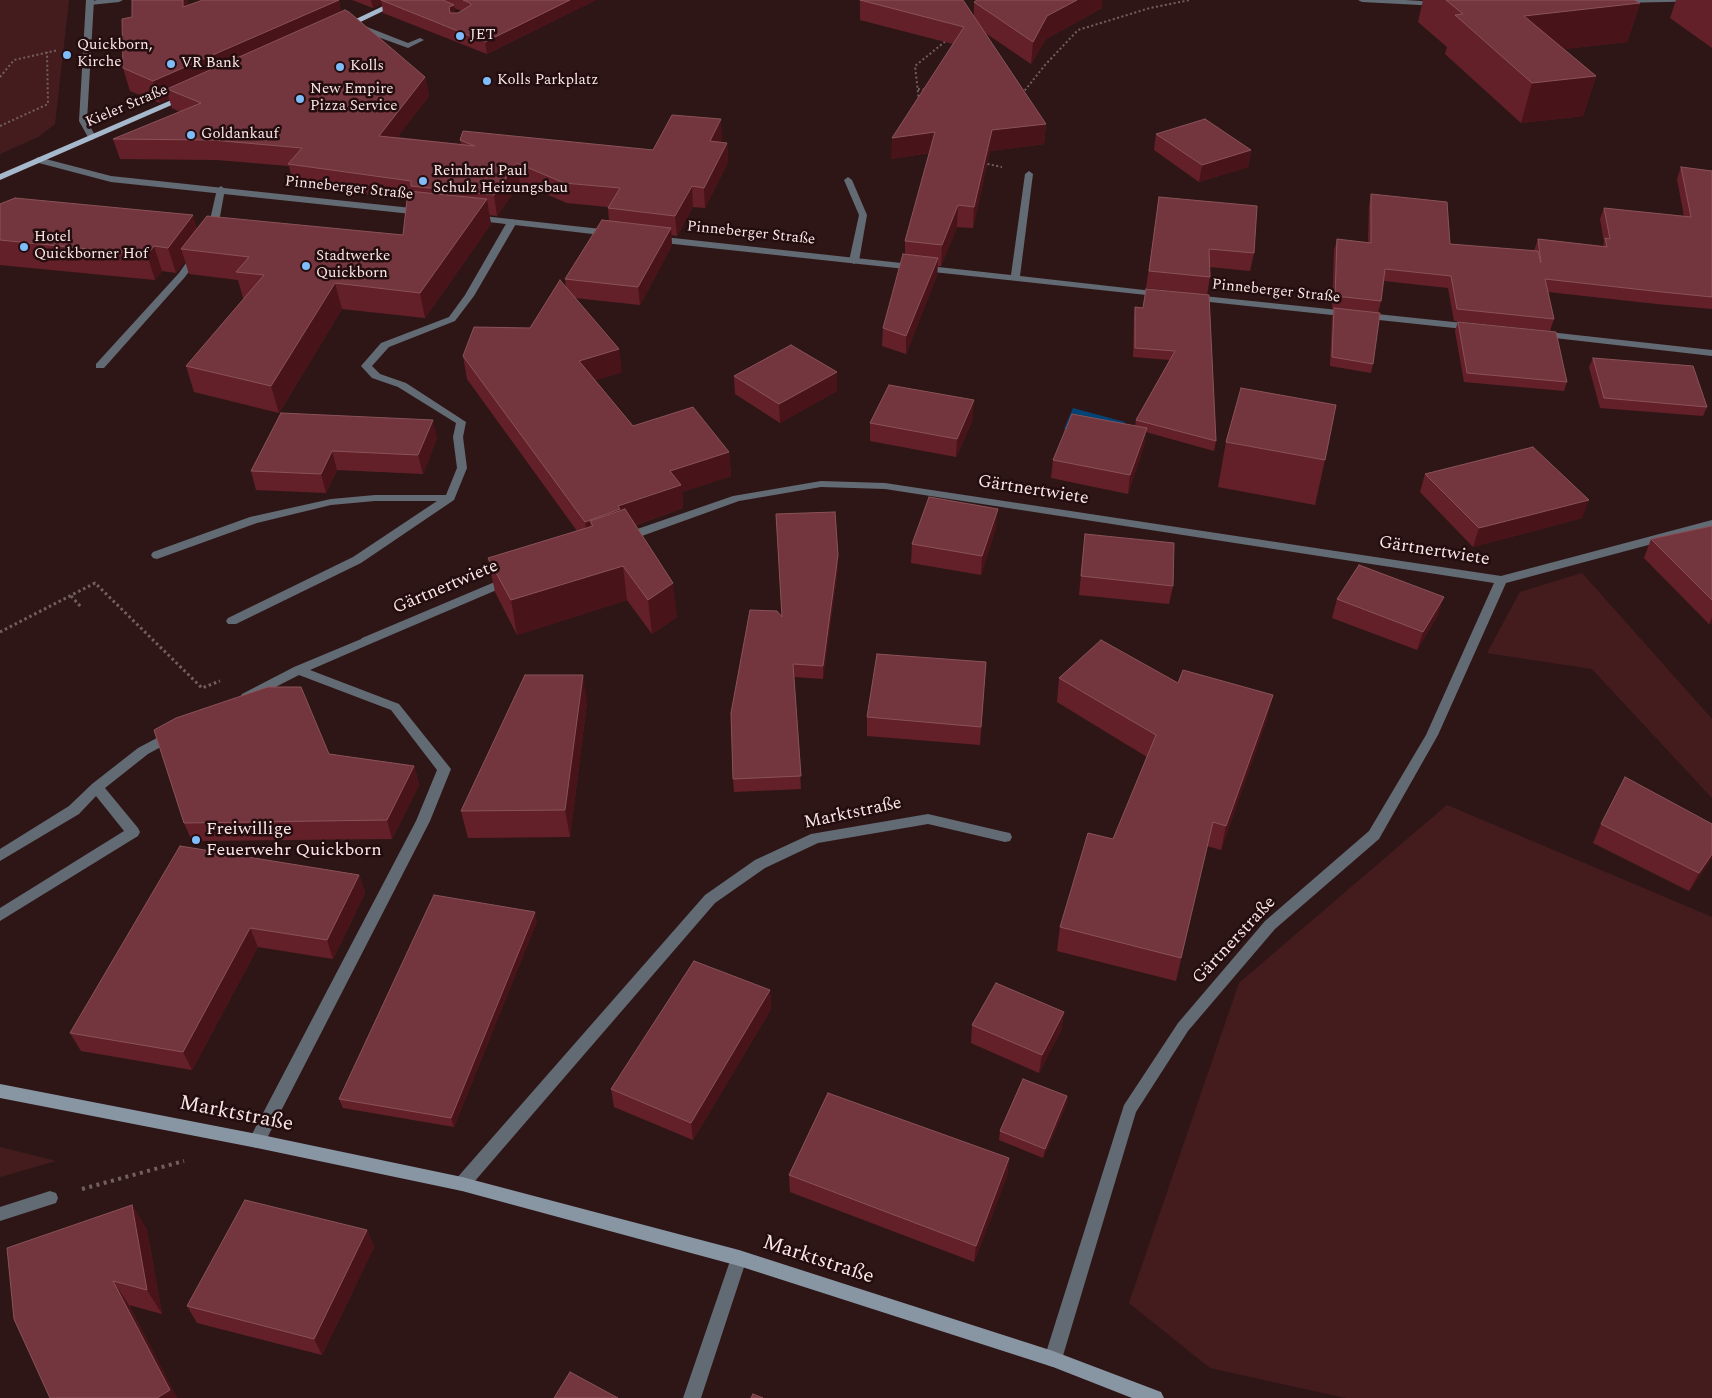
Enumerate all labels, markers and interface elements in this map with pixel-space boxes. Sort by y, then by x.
place label: JET [470,27,496,45]
marker: JET [454,30,466,42]
place label: Quickborn, Kirche [77,37,152,72]
marker: Quickborn, Kirche [61,49,73,61]
place label: VR Bank [181,55,240,73]
marker: VR Bank [165,58,177,70]
place label: Kolls [350,58,384,76]
marker: Kolls [334,61,346,73]
place label: Kolls Parkplatz [497,72,598,90]
marker: Kolls Parkplatz [481,75,493,87]
place label: New Empire Pizza Service [310,81,398,116]
street label: Kieler Straße [83,82,171,132]
marker: New Empire Pizza Service [294,93,306,105]
place label: Goldankauf [201,126,279,144]
marker: Goldankauf [185,129,197,141]
place label: Reinhard Paul Schulz Heizungsbau [433,163,568,198]
street label: Pinneberger Straße [284,173,414,205]
marker: Reinhard Paul Schulz Heizungsbau [417,175,429,187]
street label: Pinneberger Straße [686,218,816,250]
place label: Hotel Quickborner Hof [34,229,148,264]
marker: Hotel Quickborner Hof [18,241,30,253]
place label: Stadtwerke Quickborn [316,248,390,283]
marker: Stadtwerke Quickborn [300,260,312,272]
street label: Pinneberger Straße [1211,276,1341,308]
street label: Gärtnertwiete [976,472,1090,510]
street label: Gärtnertwiete [1377,533,1491,571]
street label: Gärtnertwiete [390,556,502,620]
street label: Marktstraße [802,793,904,835]
place label: Freiwillige Feuerwehr Quickborn [206,819,382,862]
marker: Freiwillige Feuerwehr Quickborn [190,834,202,846]
street label: Gärtnerstraße [1189,892,1281,990]
street label: Marktstraße [177,1092,295,1138]
street label: Marktstraße [759,1231,877,1291]

